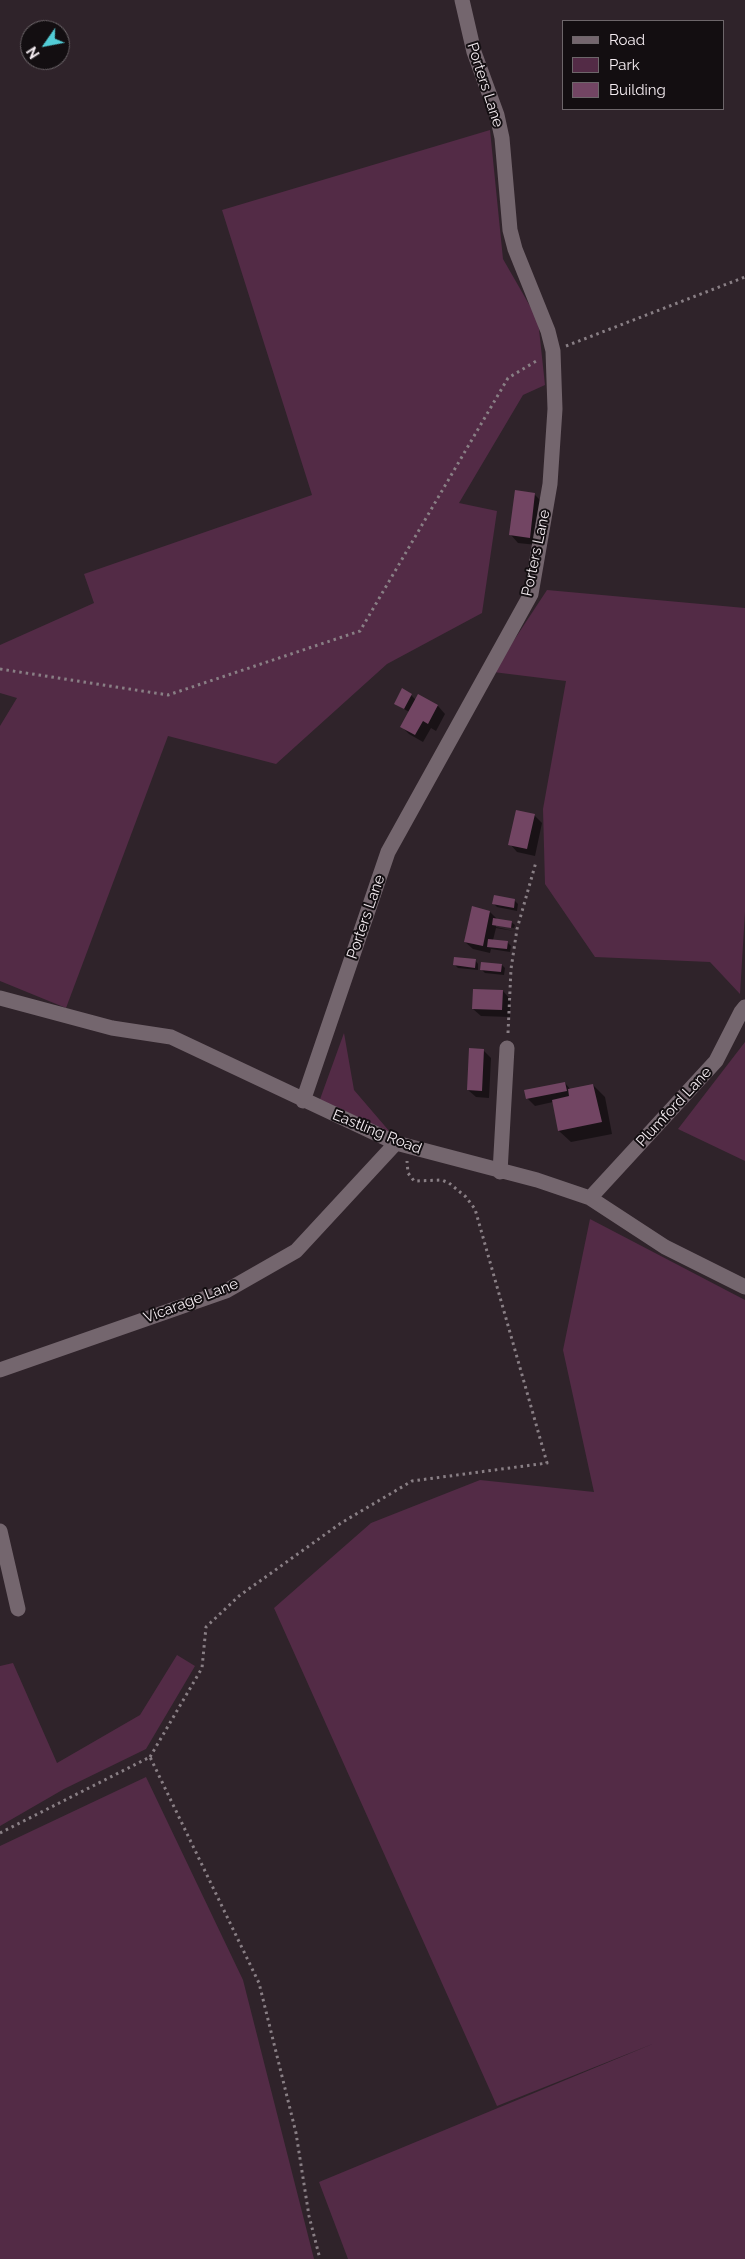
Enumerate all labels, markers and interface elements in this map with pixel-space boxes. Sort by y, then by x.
north arrow [20,20,70,70]
legend [562,20,725,110]
text: Road [609,31,645,49]
street label: Porters Lane [463,40,507,130]
text: N [24,44,43,61]
text: Park [609,56,640,74]
text: Building [609,81,666,99]
street label: Porters Lane [518,508,554,598]
street label: Porters Lane [343,873,389,961]
street label: Plumford Lane [633,1063,715,1151]
street label: Eastling Road [330,1106,424,1158]
street label: Vicarage Lane [141,1275,241,1327]

